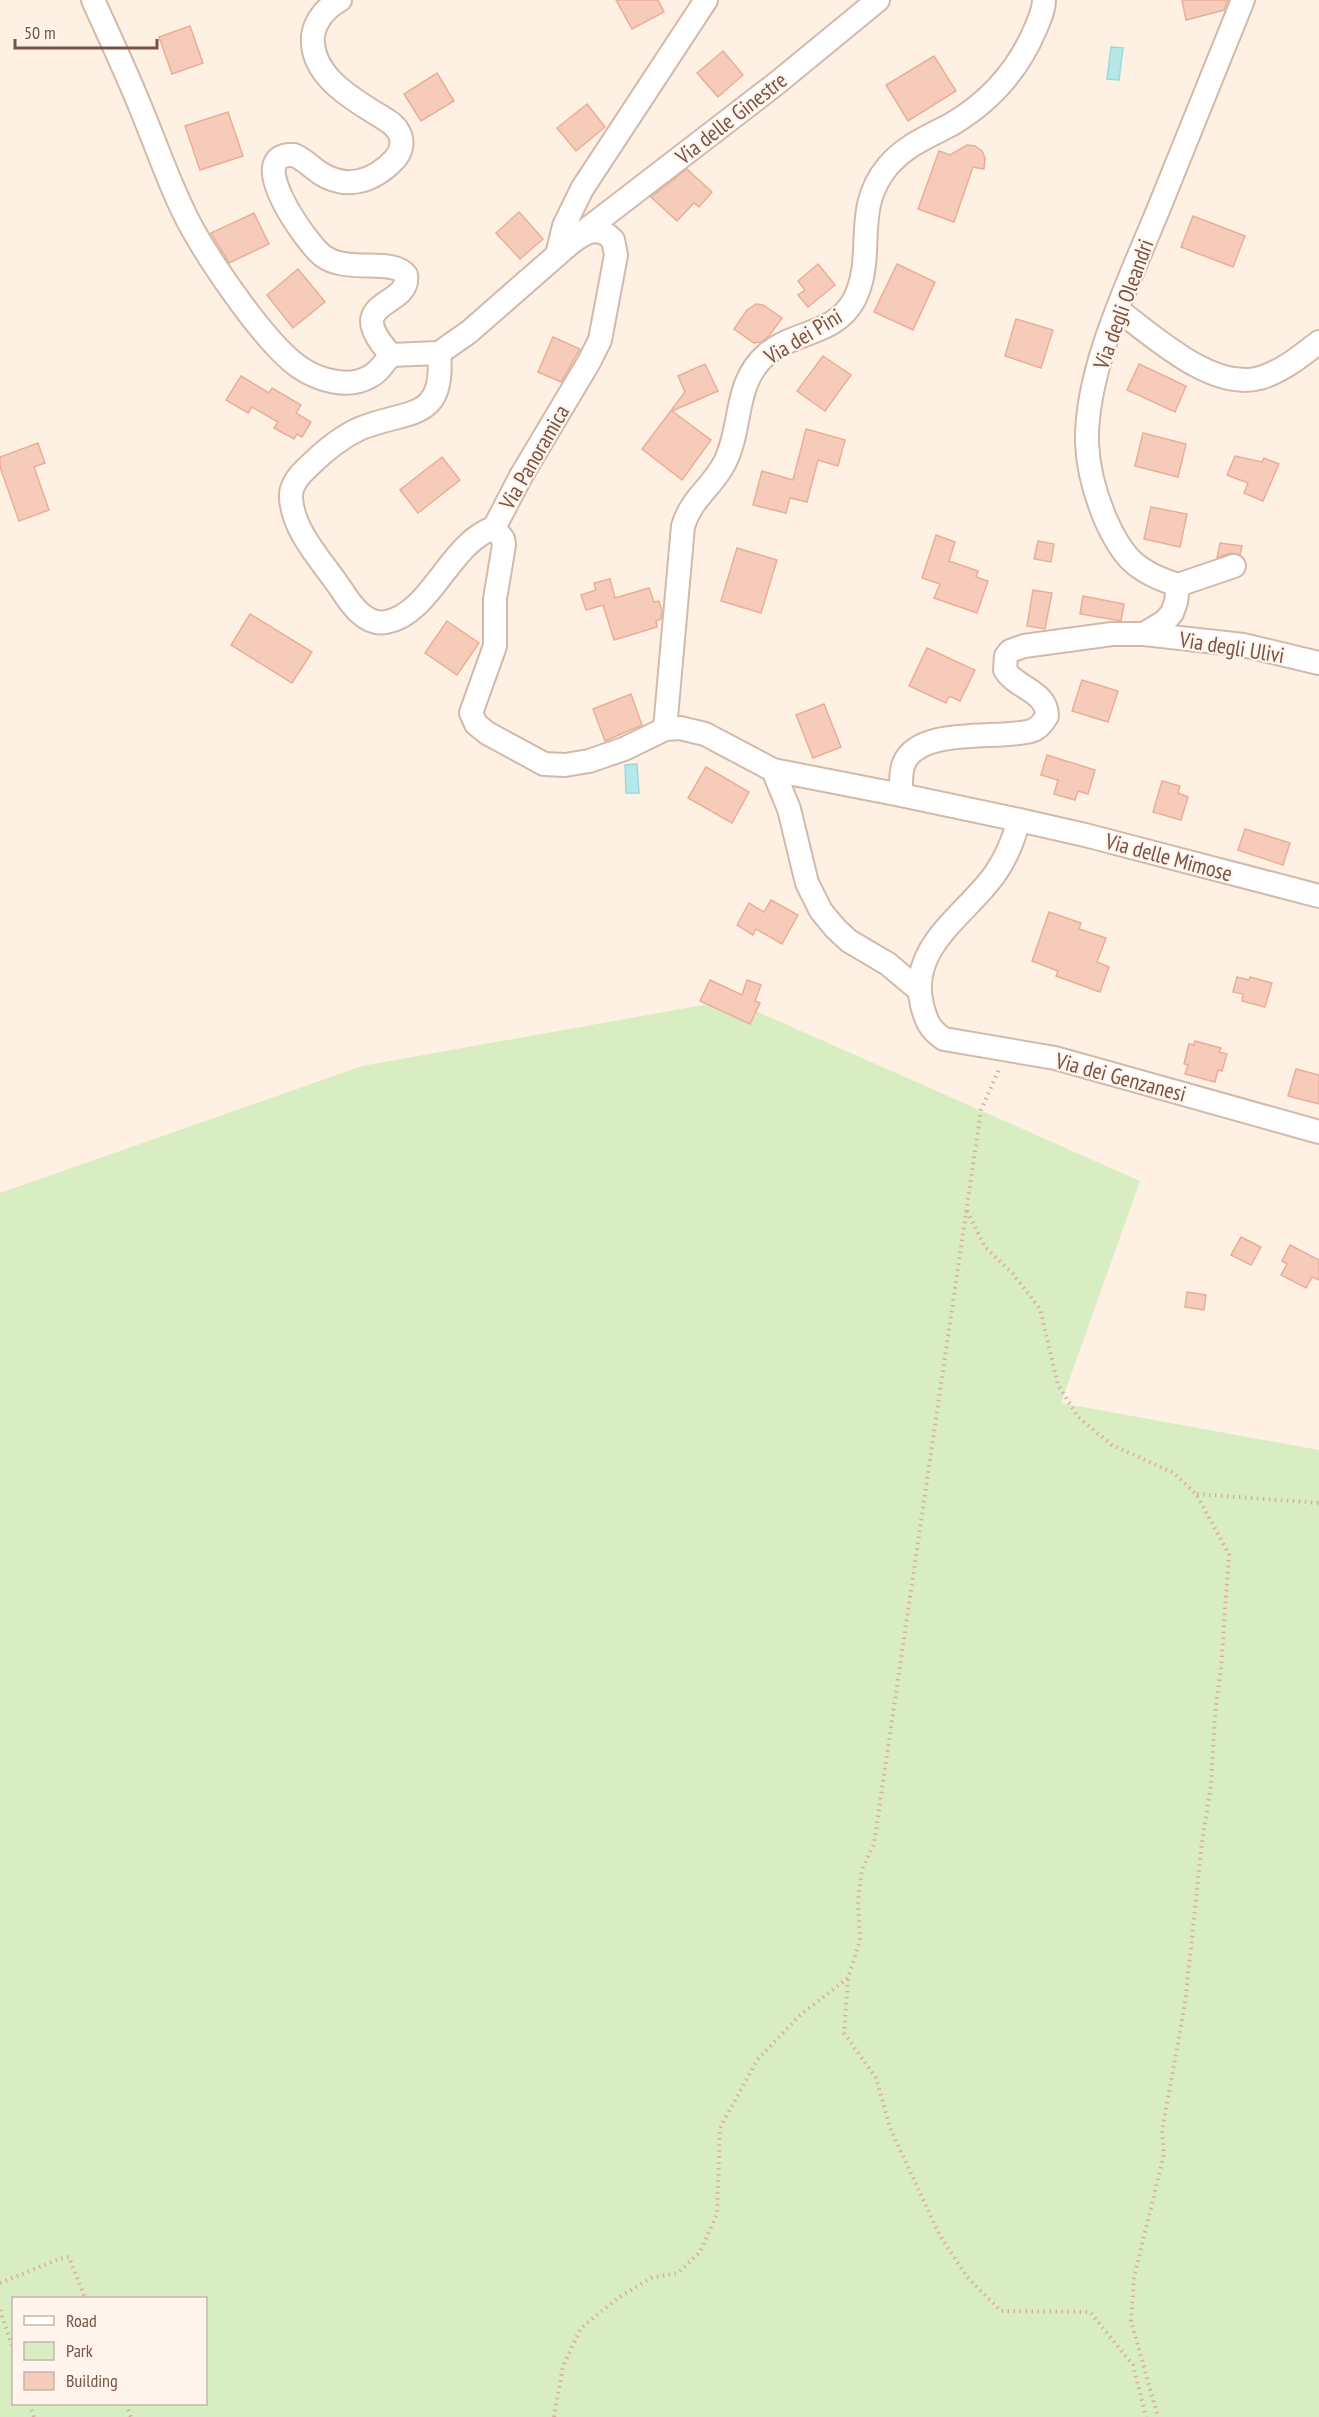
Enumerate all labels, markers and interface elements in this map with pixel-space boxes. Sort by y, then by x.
scale bar [15,12,158,50]
text: 50 m [24,21,56,44]
street label: Via delle Ginestre [669,66,792,171]
street label: Via degli Oleandri [1086,235,1159,374]
street label: Via dei Pini [758,302,847,371]
street label: Via Panoramica [492,400,575,515]
street label: Via degli Ulivi [1177,625,1286,669]
street label: Via delle Mimose [1102,826,1235,887]
street label: Via dei Genzanesi [1052,1046,1189,1108]
legend [12,2297,207,2405]
text: Road [66,2309,97,2332]
text: Park [66,2339,93,2362]
text: Building [66,2369,118,2392]

